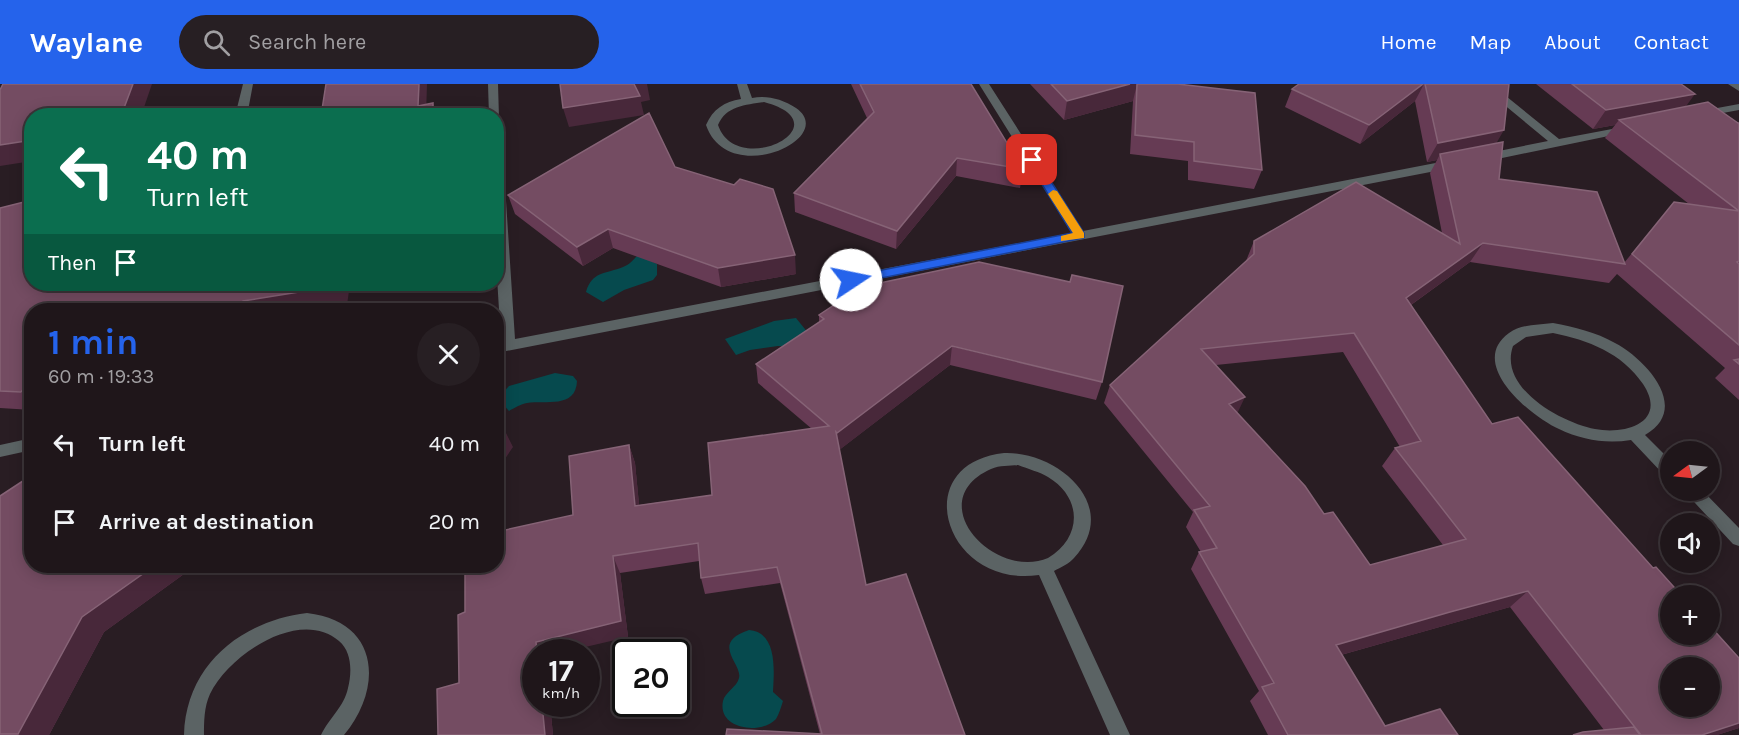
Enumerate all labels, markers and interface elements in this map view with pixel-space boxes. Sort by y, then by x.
search box [179,15,599,69]
text: Waylane [30,26,143,59]
icon: search [200,26,233,59]
text: Search here [248,29,366,55]
text: Home [1381,30,1437,54]
text: Map [1470,30,1511,54]
text: About [1544,30,1601,54]
text: Contact [1634,30,1709,54]
text: 40 m [147,130,249,180]
icon: left [48,132,126,210]
pin [1006,134,1057,185]
icon: arrive [1015,143,1048,176]
text: Turn left [147,181,248,213]
icon: arrive [109,246,142,279]
position arrow [819,248,883,312]
text: Then [48,250,97,276]
text: 1 min [48,321,138,363]
button: close [417,323,480,386]
text: 60 m · 19:33 [48,365,154,388]
icon: left [48,428,81,461]
text: Turn left [99,431,186,457]
text: 40 m [429,431,480,457]
north arrow [1660,441,1720,501]
map controls [1660,441,1720,717]
icon: arrive [48,506,81,539]
text: Arrive at destination [99,509,314,535]
text: 20 m [428,509,480,535]
button: sound [1660,513,1720,573]
button: + [1660,585,1720,645]
speed limit sign: 20 [612,639,690,717]
text: 17 [548,653,574,689]
button: − [1660,657,1720,717]
text: km/h [542,684,580,702]

